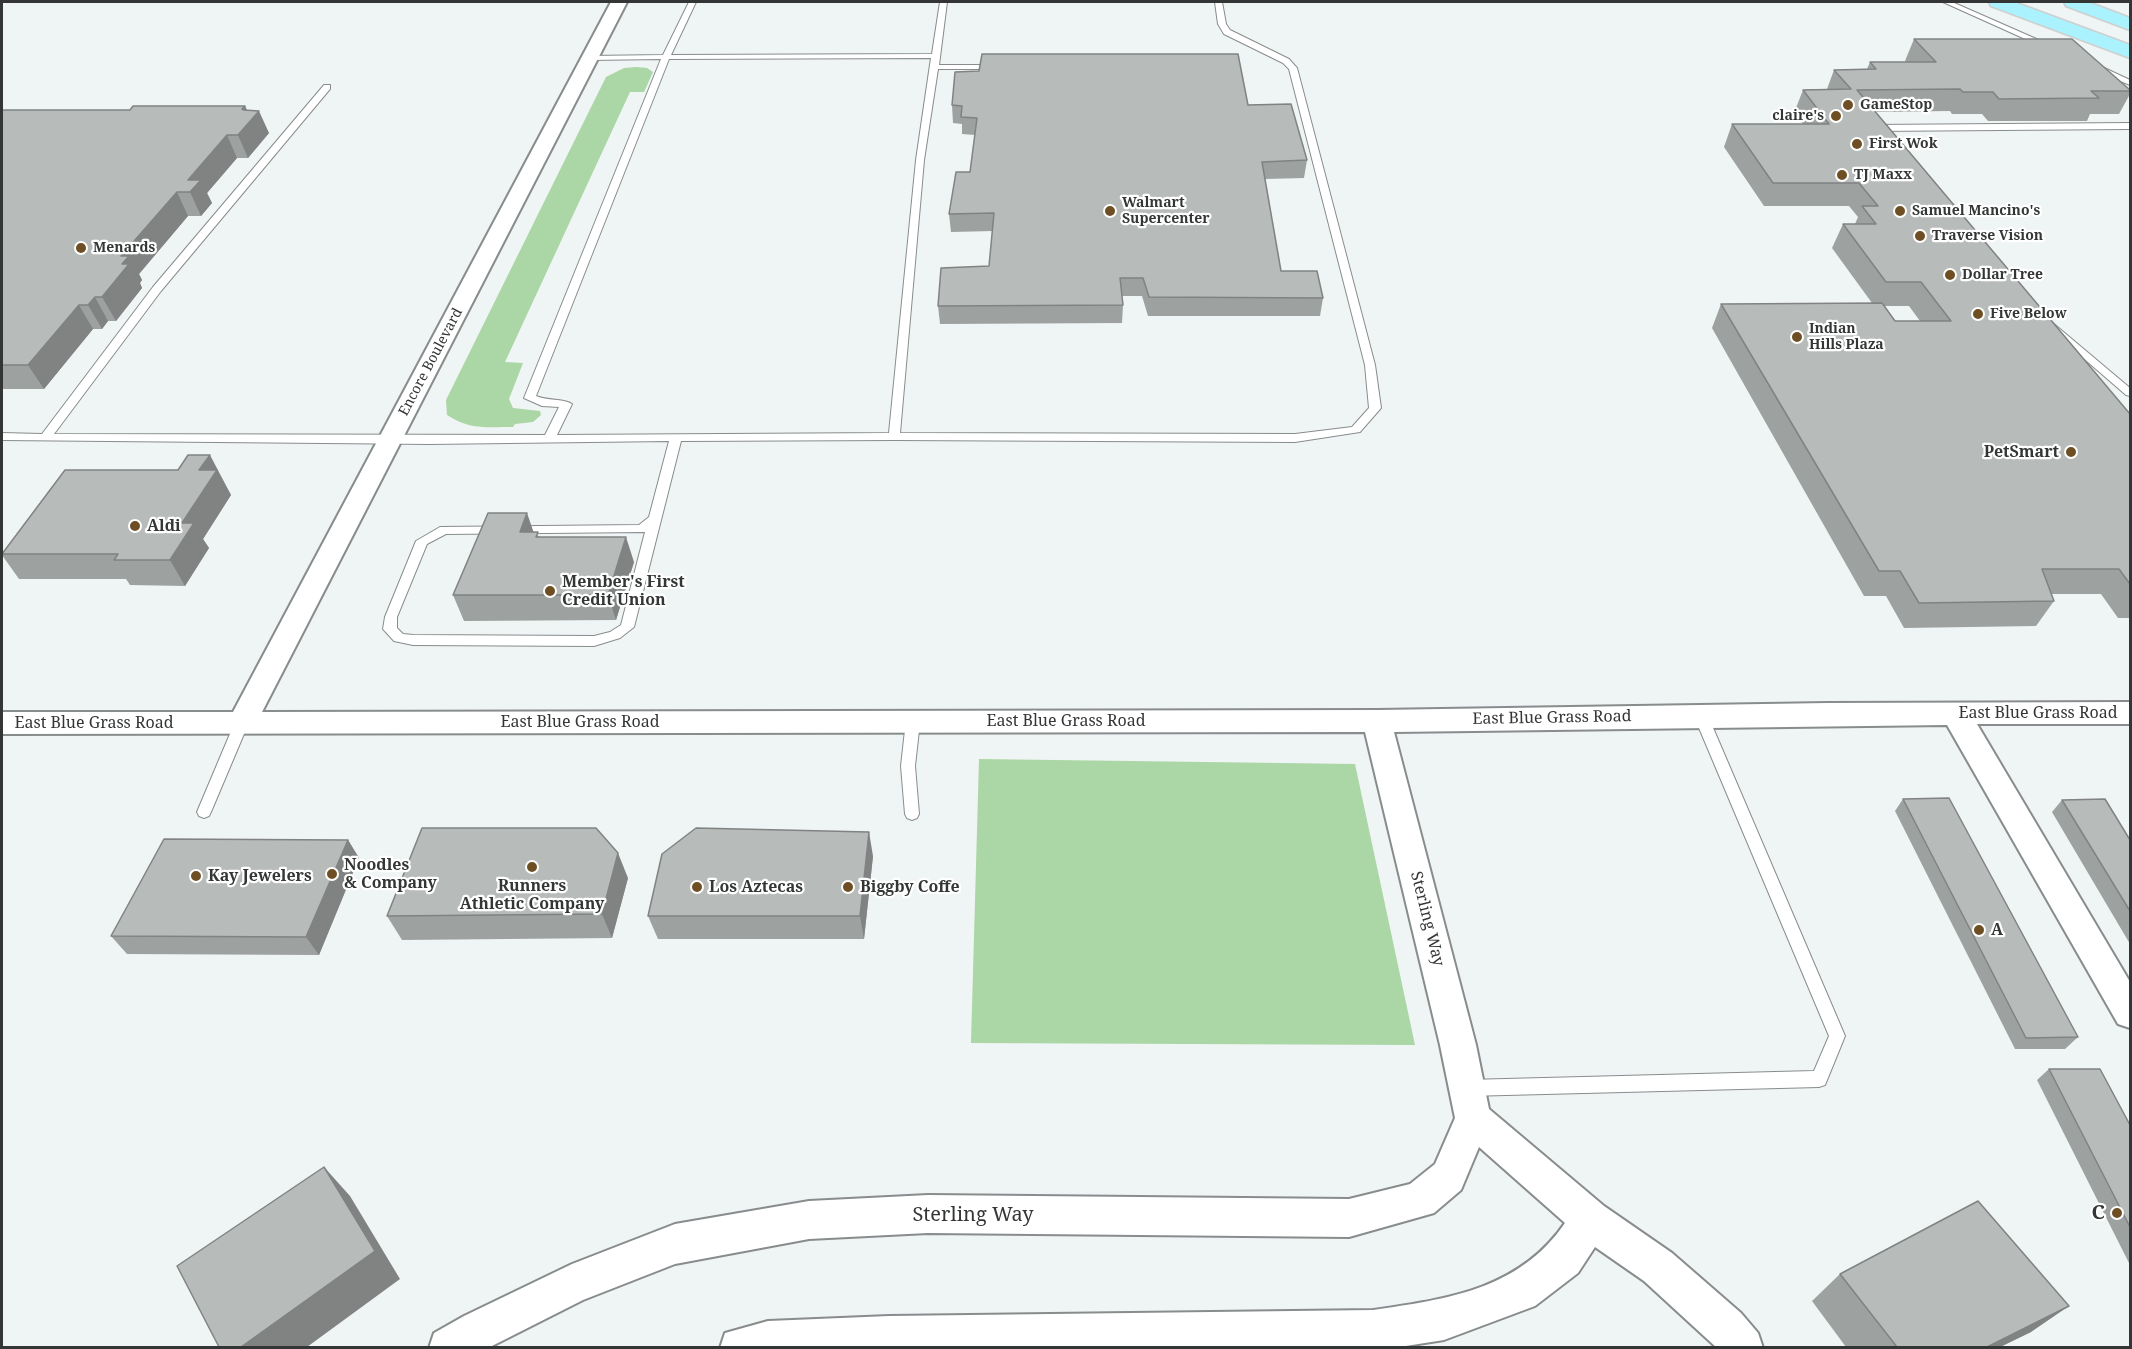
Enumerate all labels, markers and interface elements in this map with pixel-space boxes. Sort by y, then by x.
place label: GameStop [1860,97,1932,113]
marker: GameStop [1841,98,1855,112]
place label: claire's [1772,108,1824,124]
marker: claire's [1829,109,1843,123]
place label: First Wok [1869,136,1938,152]
marker: First Wok [1850,137,1864,151]
place label: TJ Maxx [1854,167,1912,183]
marker: TJ Maxx [1835,168,1849,182]
place label: Walmart Supercenter [1122,195,1210,228]
place label: Samuel Mancino's [1912,203,2040,219]
marker: Walmart Supercenter [1103,204,1117,218]
marker: Samuel Mancino's [1893,204,1907,218]
place label: Traverse Vision [1932,228,2043,244]
marker: Traverse Vision [1913,229,1927,243]
place label: Menards [93,240,155,256]
marker: Menards [74,241,88,255]
place label: Dollar Tree [1962,267,2043,283]
marker: Dollar Tree [1943,268,1957,282]
street label: Encore Boulevard [396,305,466,419]
place label: Five Below [1990,306,2067,322]
marker: Five Below [1971,307,1985,321]
place label: Indian Hills Plaza [1809,321,1884,354]
marker: Indian Hills Plaza [1790,330,1804,344]
place label: PetSmart [1984,442,2059,462]
marker: PetSmart [2064,445,2078,459]
place label: Aldi [147,516,181,536]
marker: Aldi [128,519,142,533]
place label: Member's First Credit Union [562,572,685,610]
marker: Member's First Credit Union [543,584,557,598]
street label: East Blue Grass Road [1958,703,2118,723]
street label: East Blue Grass Road [1472,707,1632,729]
street label: East Blue Grass Road [986,711,1146,731]
street label: East Blue Grass Road [500,712,660,732]
street label: East Blue Grass Road [14,713,174,733]
place label: Noodles & Company [344,855,437,893]
marker: Runners Athletic Company [525,860,539,874]
place label: Kay Jewelers [208,866,312,886]
marker: Noodles & Company [325,867,339,881]
marker: Kay Jewelers [189,869,203,883]
street label: Sterling Way [1406,870,1448,968]
place label: Runners Athletic Company [460,876,604,914]
place label: Los Aztecas [709,877,803,897]
place label: Biggby Coffe [860,877,960,897]
marker: Los Aztecas [690,880,704,894]
marker: Biggby Coffe [841,880,855,894]
place label: A [1991,920,2003,940]
marker: A [1972,923,1986,937]
place label: C [2092,1201,2105,1225]
street label: Sterling Way [912,1203,1034,1227]
marker: C [2110,1206,2124,1220]

